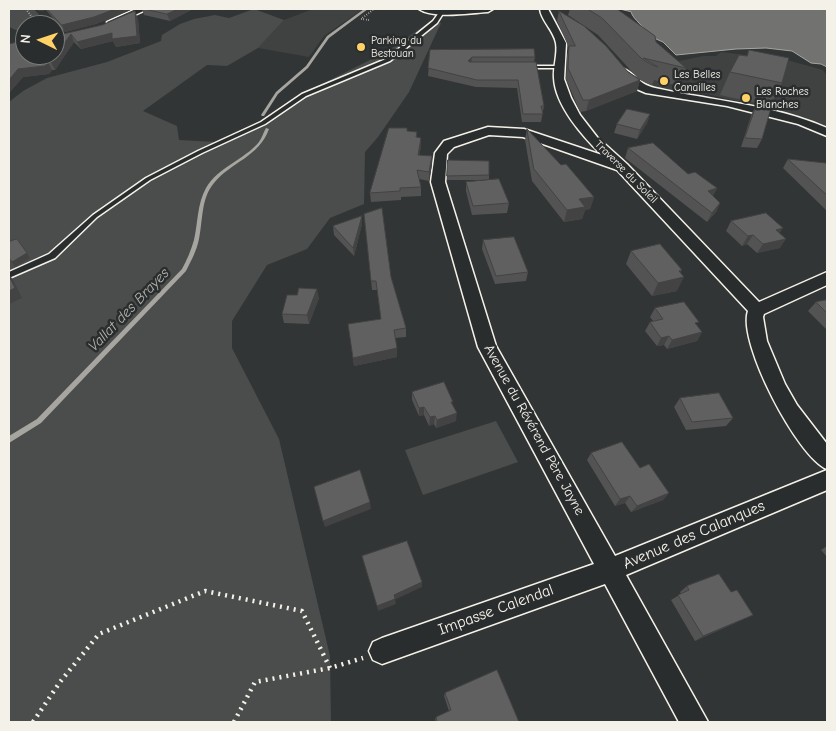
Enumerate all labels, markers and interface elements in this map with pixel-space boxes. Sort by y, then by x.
north arrow [15,15,65,65]
text: N [17,34,34,44]
place label: Parking du Bestouan [371,34,422,60]
marker: Parking du Bestouan [355,41,367,53]
place label: Les Belles Canailles [674,68,720,94]
marker: Les Belles Canailles [658,75,670,87]
place label: Les Roches Blanches [756,85,809,111]
marker: Les Roches Blanches [740,92,752,104]
street label: Traverse du Soleil [592,138,660,206]
water label: Vallat des Brayes [85,265,173,355]
street label: Avenue du Révérend Père Jayne [480,342,588,518]
street label: Avenue des Calanques [620,496,768,574]
street label: Impasse Calendal [436,580,556,640]

